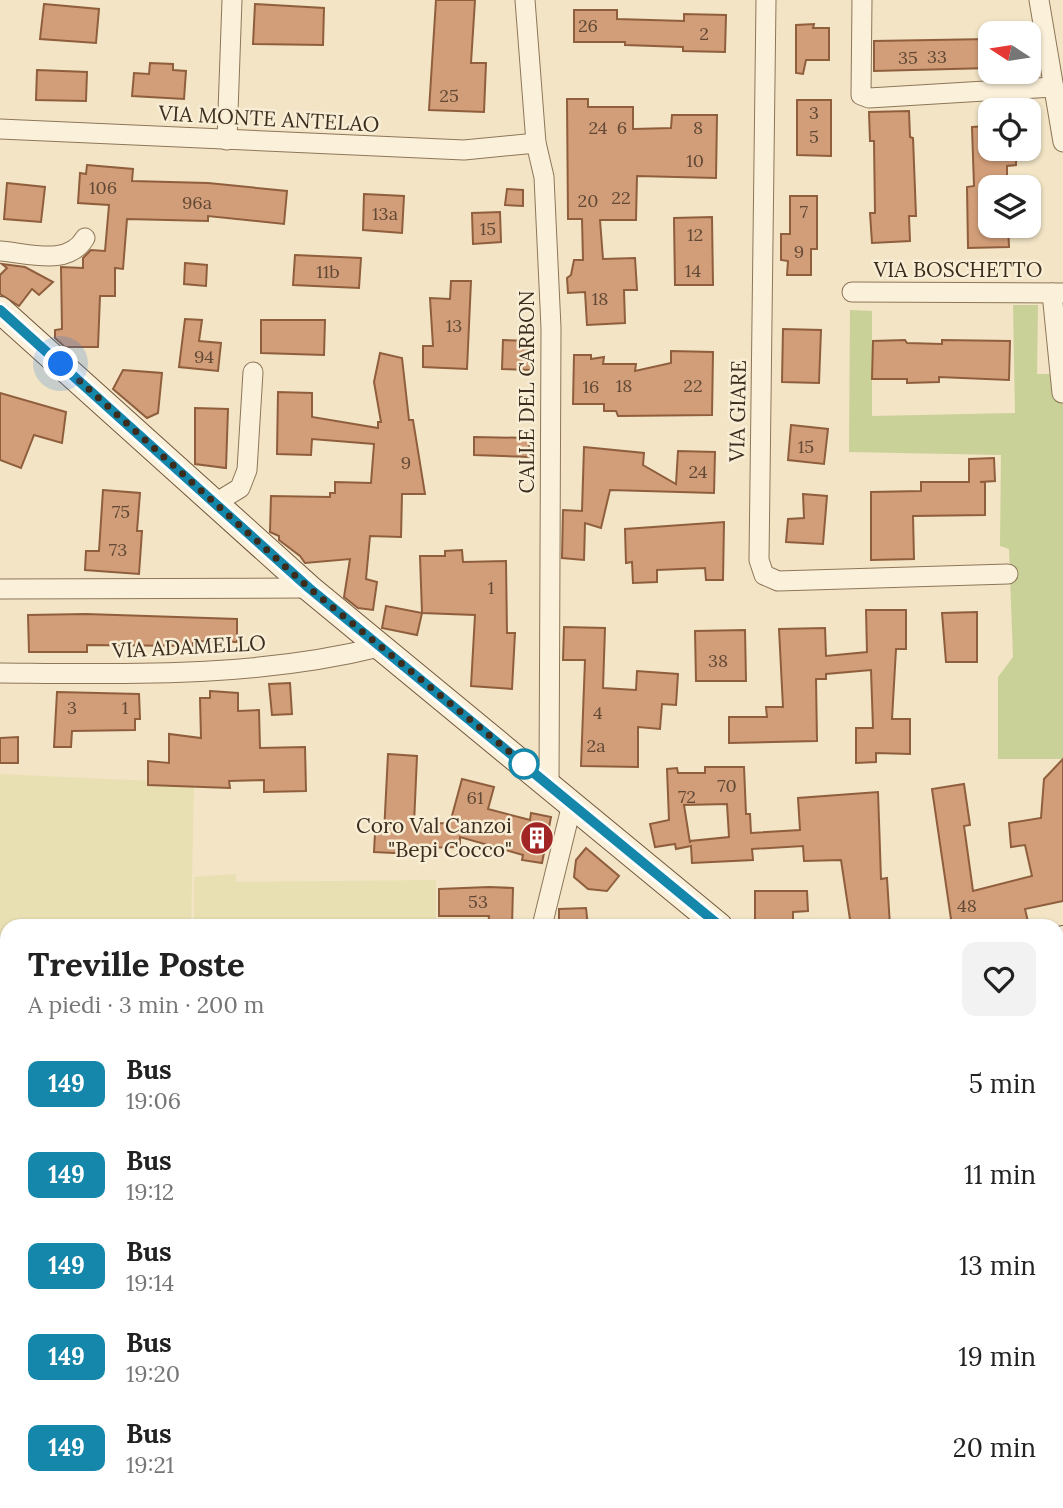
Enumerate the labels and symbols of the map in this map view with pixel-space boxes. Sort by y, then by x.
house number: 26 [578,14,598,37]
north arrow [978,21,1041,84]
house number: 2 [699,22,709,45]
house number: 33 [927,45,947,68]
house number: 35 [898,46,918,69]
house number: 25 [439,84,459,107]
street label: VIA MONTE ANTELAO [157,99,380,138]
house number: 3 [809,101,819,124]
house number: 24 [588,116,608,139]
house number: 6 [617,116,627,139]
house number: 8 [693,116,703,139]
house number: 5 [809,125,819,148]
house number: 10 [686,149,704,172]
house number: 106 [89,176,117,199]
house number: 22 [611,186,631,209]
house number: 20 [578,189,598,212]
house number: 96a [182,191,212,214]
house number: 7 [800,200,808,223]
house number: 13a [372,202,398,225]
house number: 15 [480,217,496,240]
house number: 12 [687,223,703,246]
house number: 9 [794,240,804,263]
street label: VIA BOSCHETTO [873,256,1042,283]
house number: 14 [685,259,701,282]
house number: 11b [316,260,340,283]
house number: 18 [592,287,608,310]
street label: CALLE DEL CARBON [513,291,540,494]
house number: 13 [446,314,462,337]
house number: 94 [194,345,214,368]
your location [43,346,78,381]
street label: VIA GIARE [723,360,752,463]
house number: 18 [616,374,632,397]
house number: 22 [683,374,703,397]
house number: 16 [583,375,599,398]
house number: 15 [798,435,814,458]
house number: 9 [401,451,411,474]
house number: 24 [688,460,708,483]
house number: 75 [112,500,130,523]
house number: 73 [109,538,127,561]
house number: 1 [488,576,494,599]
street label: VIA ADAMELLO [110,629,267,664]
house number: 38 [708,649,728,672]
house number: 3 [67,696,77,719]
house number: 1 [122,696,128,719]
house number: 4 [593,701,603,724]
house number: 2a [587,734,605,757]
unlabelled marker [509,749,539,779]
house number: 70 [717,774,737,797]
house number: 72 [678,785,696,808]
house number: 61 [467,786,483,809]
place label: Coro Val Canzoi "Bepi Cocco" [356,812,512,863]
building icon: Coro Val Canzoi "Bepi Cocco" [518,819,556,857]
house number: 53 [468,890,488,913]
house number: 48 [957,894,977,917]

